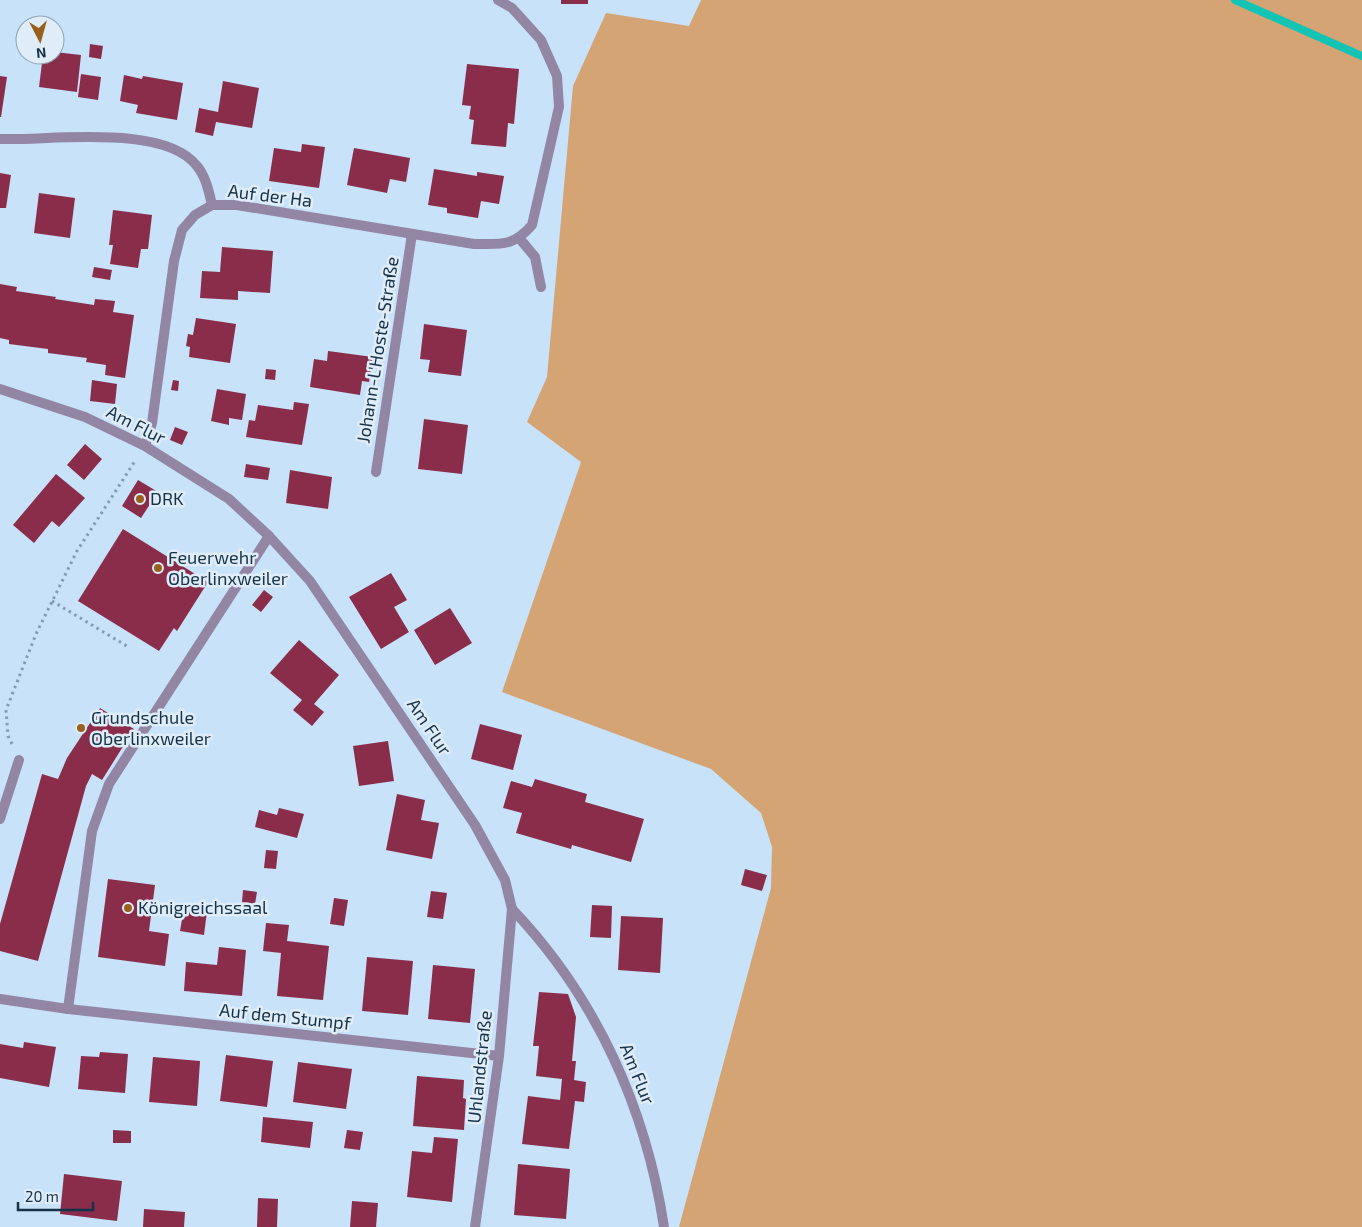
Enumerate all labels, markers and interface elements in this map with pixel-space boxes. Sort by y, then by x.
north arrow [15,15,65,65]
text: N [35,44,47,62]
street label: Auf der Ha [227,179,314,211]
street label: Johann-L'Hoste-Straße [351,255,403,445]
street label: Am Flur [103,400,170,448]
place label: DRK [150,487,184,509]
marker: DRK [134,493,146,505]
place label: Feuerwehr Oberlinxweiler [168,546,288,589]
marker: Feuerwehr Oberlinxweiler [152,562,164,574]
street label: Am Flur [403,694,457,759]
place label: Grundschule Oberlinxweiler [91,706,211,749]
marker: Grundschule Oberlinxweiler [75,722,87,734]
place label: Königreichssaal [138,896,268,918]
marker: Königreichssaal [122,902,134,914]
street label: Auf dem Stumpf [218,998,353,1034]
street label: Uhlandstraße [462,1009,496,1124]
street label: Am Flur [616,1040,660,1107]
scale bar [18,1180,92,1212]
text: 20 m [25,1187,59,1205]

